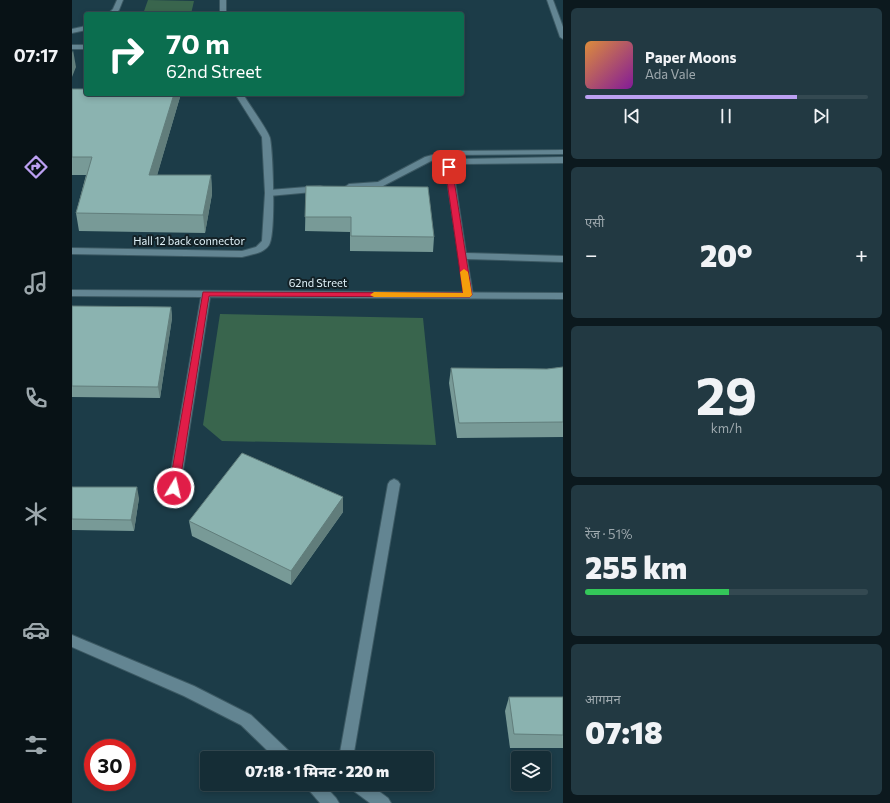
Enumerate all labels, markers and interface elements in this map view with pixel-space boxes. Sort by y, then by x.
text: 70 m [166,26,230,60]
icon: right [100,28,152,80]
text: 07:17 [14,44,58,66]
text: Paper Moons [645,48,736,66]
text: 62nd Street [166,60,262,82]
text: Ada Vale [645,66,696,82]
icon: previous [621,105,643,127]
icon: pause [715,105,737,127]
icon: next [810,105,832,127]
pin [432,150,466,184]
icon: directions [22,153,50,181]
icon: arrive [438,156,460,178]
text: एसी [585,214,604,230]
street label: Hall 12 back connector [133,234,245,247]
text: 20° [700,236,753,273]
text: − [585,241,598,268]
text: + [855,241,868,268]
icon: music [22,269,50,297]
street label: 62nd Street [289,276,348,289]
text: 29 [696,362,757,426]
icon: phone [22,384,50,412]
text: km/h [711,420,742,436]
position arrow [153,467,195,509]
icon: climate [22,500,50,528]
text: रेंज · 51% [585,526,632,542]
text: 255 km [585,548,687,585]
icon: car [22,616,50,644]
text: आगमन [585,691,621,707]
text: 07:18 [585,713,663,750]
icon: filters [22,731,50,759]
speed limit sign: 30 [84,739,136,791]
map controls [511,751,551,791]
button: layers [511,751,551,791]
text: 07:18 · 1 मिनट · 220 m [245,762,389,780]

